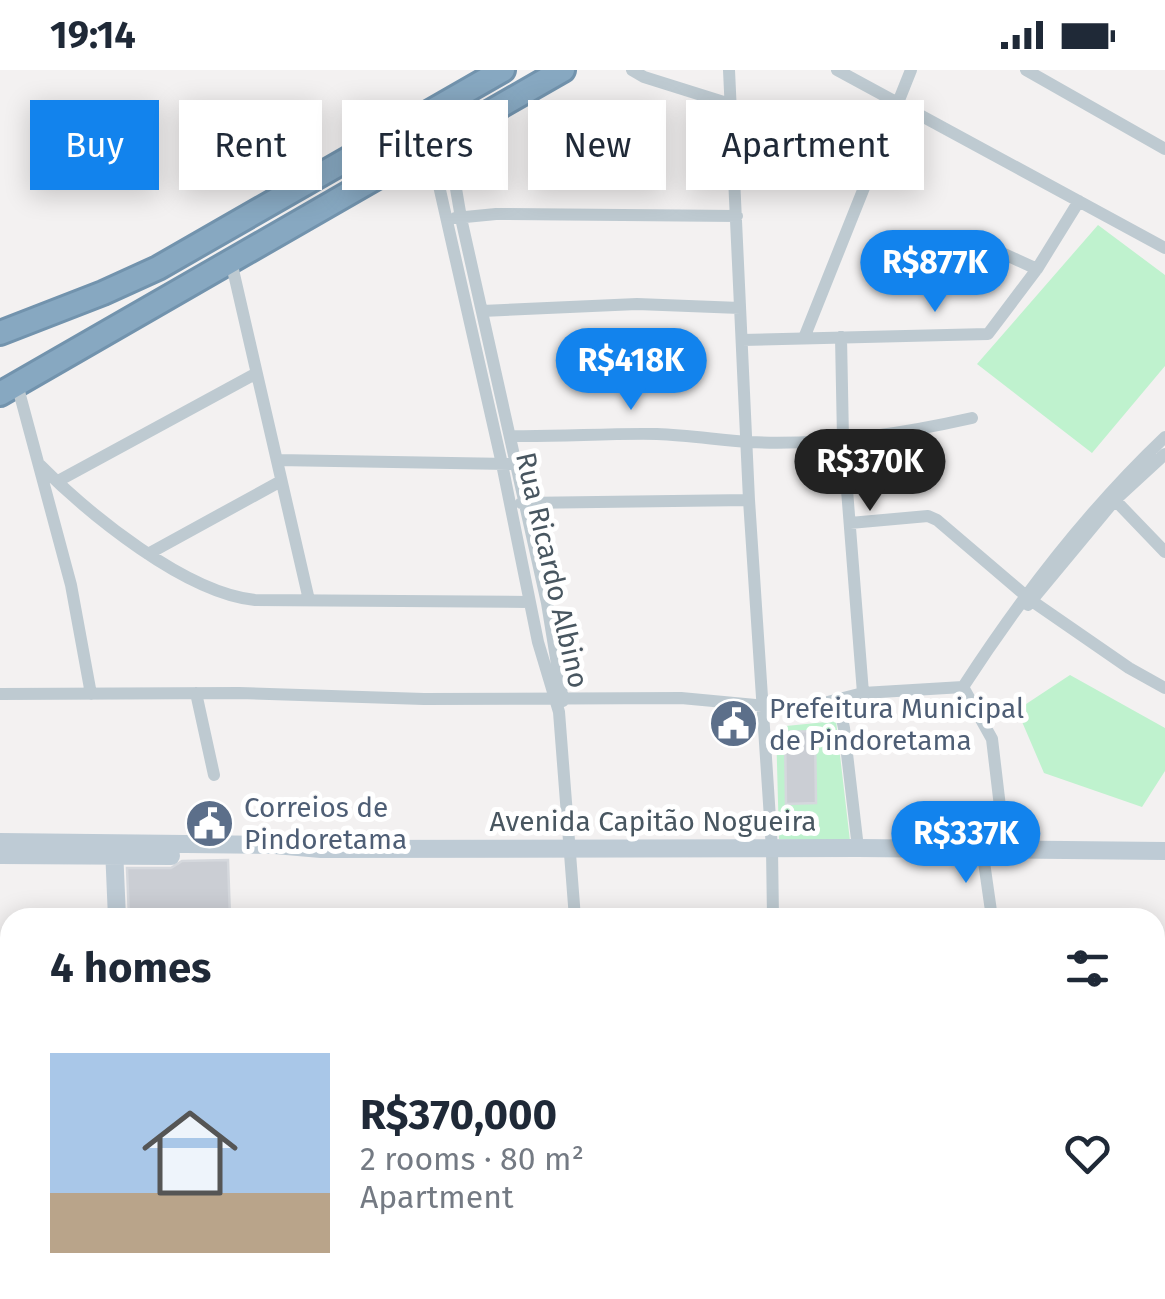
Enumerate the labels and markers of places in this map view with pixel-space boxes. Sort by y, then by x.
pin: R$877K [854,230,1016,315]
pin: R$418K [550,328,712,413]
pin: R$370K [789,429,951,514]
place label: Prefeitura Municipal de Pindoretama [769,692,1024,757]
public building icon: Prefeitura Municipal de Pindoretama [708,698,760,750]
place label: Correios de Pindoretama [244,791,407,856]
public building icon: Correios de Pindoretama [183,797,235,849]
pin: R$337K [885,801,1047,886]

